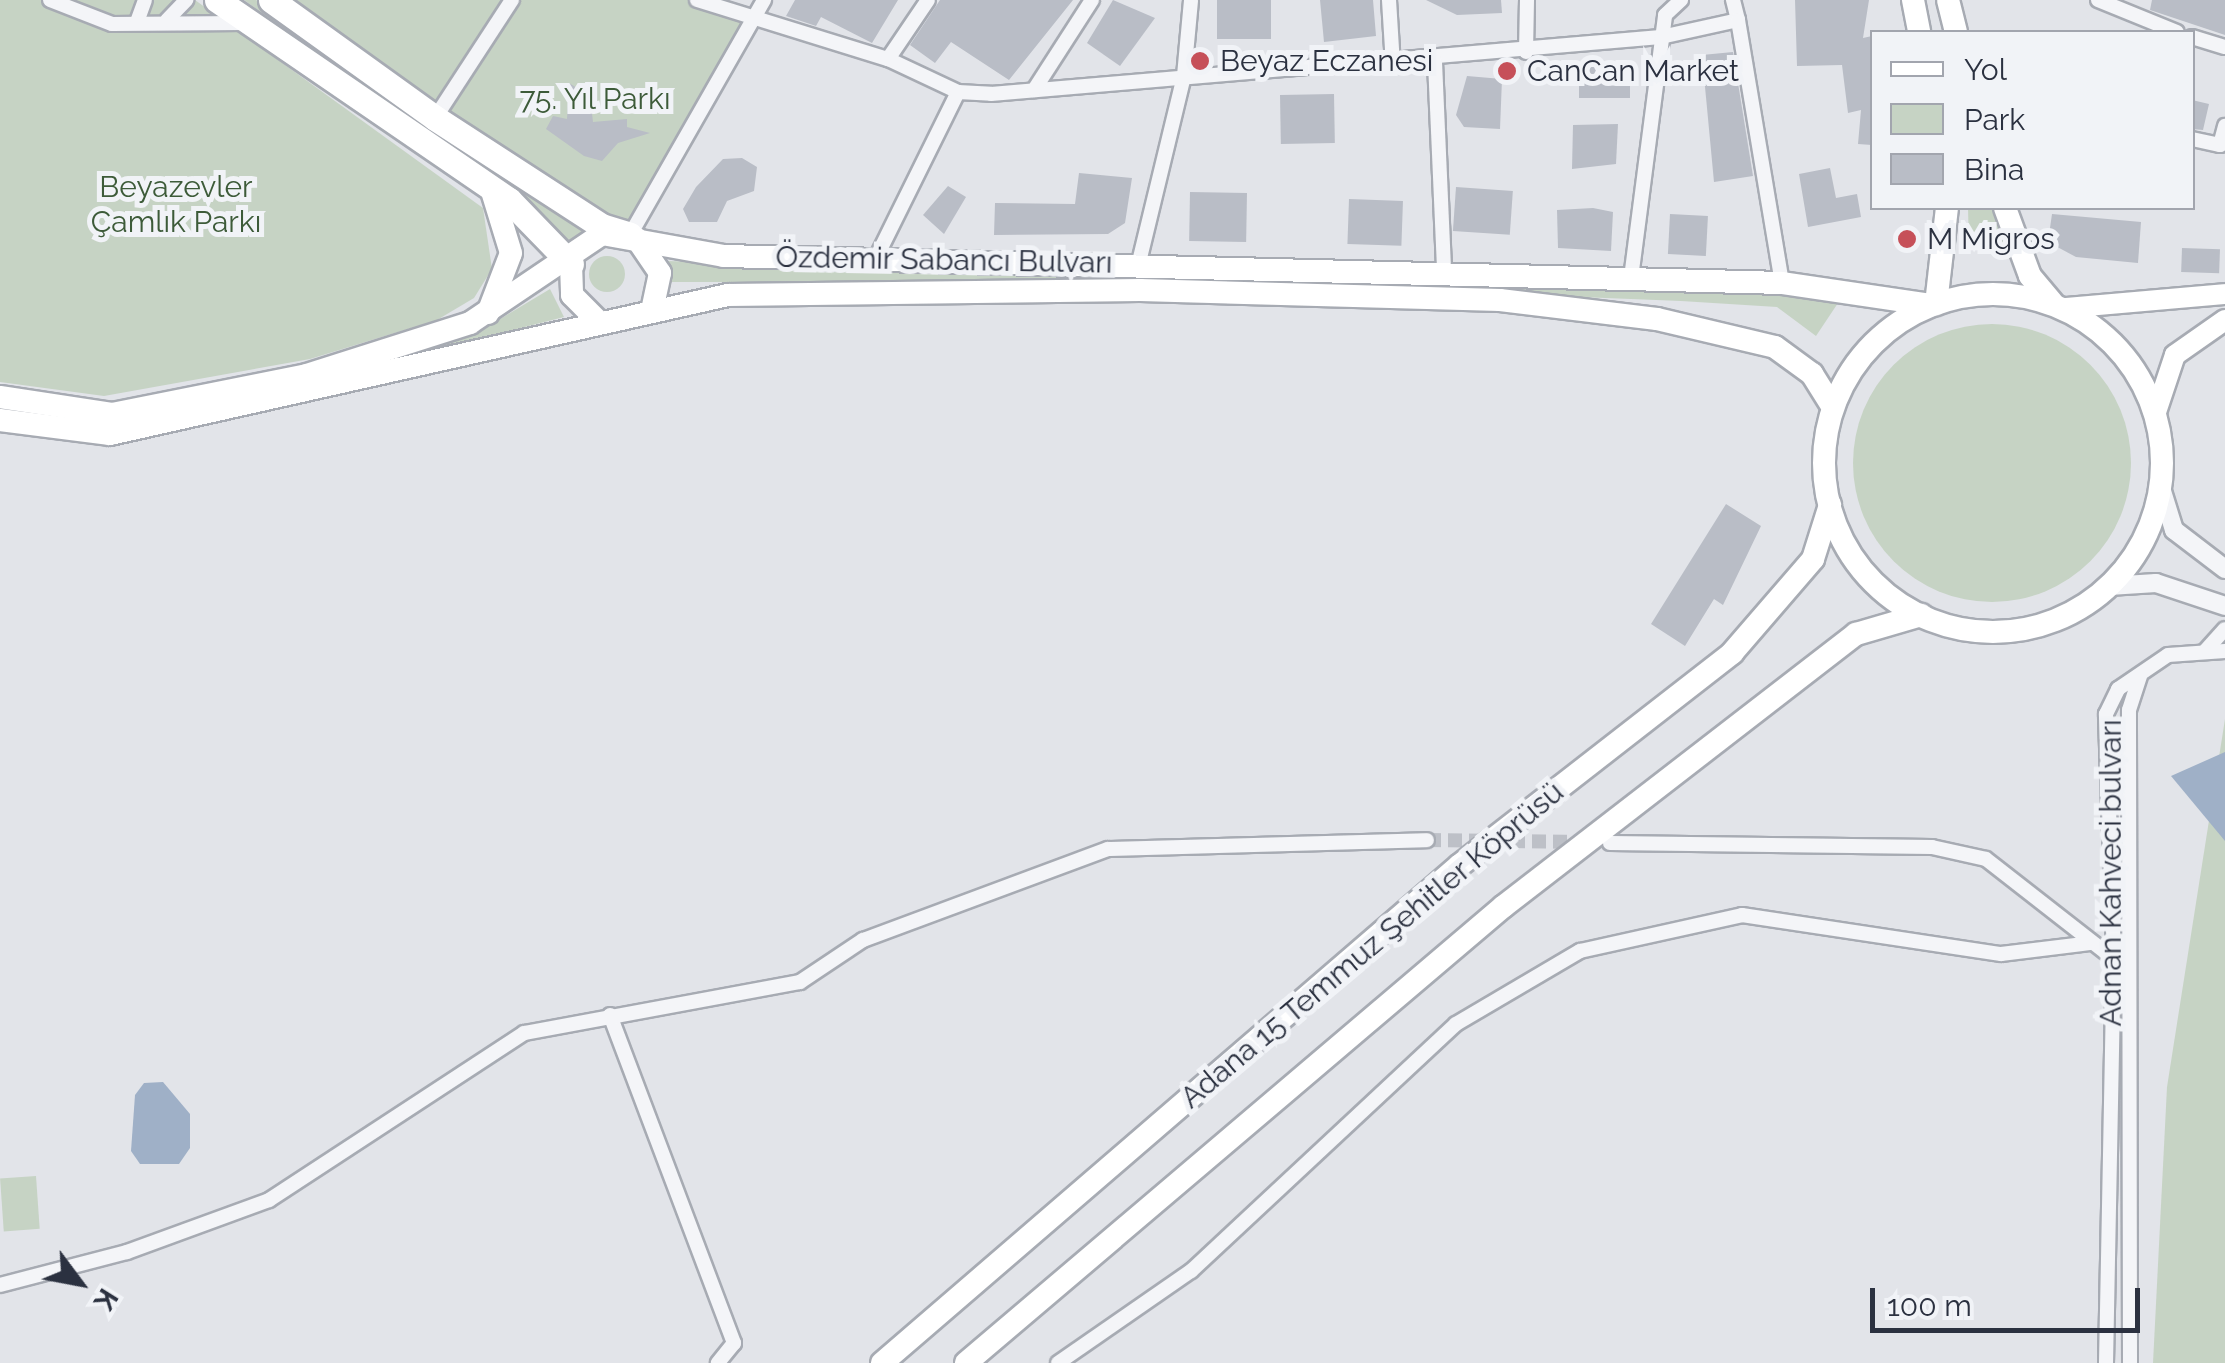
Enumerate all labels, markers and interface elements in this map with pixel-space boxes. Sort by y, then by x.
legend [1870,30,2195,210]
place label: Beyaz Eczanesi [1220,43,1433,79]
marker: Beyaz Eczanesi [1189,50,1211,72]
text: Yol [1964,52,2007,87]
place label: CanCan Market [1527,53,1739,89]
marker: CanCan Market [1496,60,1518,82]
park label: 75. Yıl Parkı [519,81,671,117]
text: Park [1964,102,2025,137]
text: Bina [1964,152,2024,187]
park label: Beyazevler Çamlık Parkı [91,169,261,240]
place label: M Migros [1927,221,2055,257]
marker: M Migros [1896,228,1918,250]
street label: Özdemir Sabancı Bulvarı [775,239,1113,281]
street label: Adnan Kahveci bulvarı [2093,720,2129,1026]
street label: Adana 15 Temmuz Şehitler Köprüsü [1173,774,1571,1116]
north arrow [30,1233,130,1333]
scale bar [1875,1268,2145,1330]
text: K [87,1282,125,1316]
text: 100 m [1887,1288,1972,1323]

